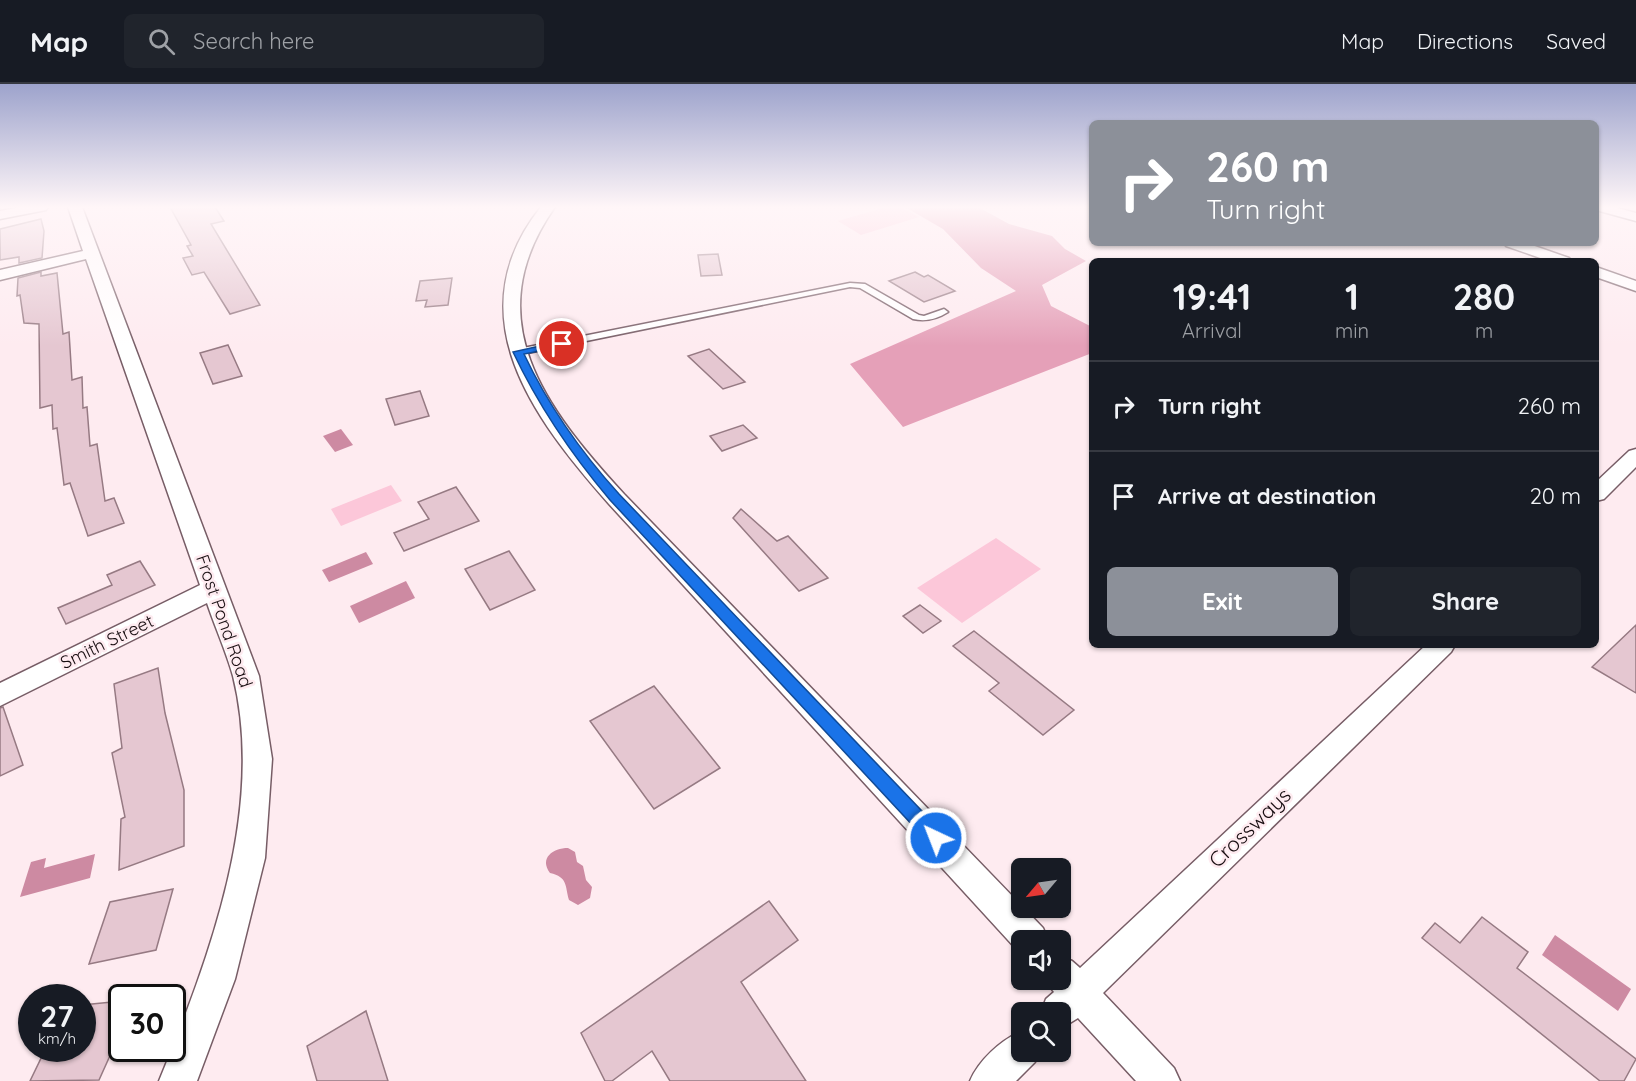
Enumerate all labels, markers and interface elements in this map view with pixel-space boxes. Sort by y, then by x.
search box [124,14,544,68]
text: Map [30,24,88,59]
icon: search [145,25,178,58]
text: Search here [193,27,315,55]
text: Map [1341,28,1384,54]
text: Directions [1417,28,1513,54]
text: Saved [1546,28,1606,54]
text: 260 m [1206,140,1329,193]
icon: right [1107,144,1185,222]
text: Turn right [1206,192,1325,226]
text: 19:41 [1173,274,1251,319]
text: 1 [1345,274,1359,319]
text: 280 [1453,274,1515,319]
pin [536,318,587,369]
text: Arrival [1182,318,1242,343]
text: min [1335,318,1369,343]
text: m [1475,318,1493,343]
icon: arrive [545,327,578,360]
icon: right [1107,390,1140,423]
text: Turn right [1158,392,1262,420]
text: 260 m [1518,392,1581,420]
icon: arrive [1107,480,1140,513]
text: Arrive at destination [1158,482,1376,510]
text: 20 m [1530,482,1581,510]
street label: Frost Pond Road [191,551,258,690]
button: Exit [1107,567,1338,636]
button: Share [1350,567,1581,636]
street label: Smith Street [56,609,157,674]
street label: Crossways [1203,782,1296,873]
position arrow [904,806,968,870]
north arrow [1011,858,1071,918]
map controls [1011,858,1071,1062]
button: sound [1011,930,1071,990]
speed limit sign: 30 [108,984,186,1062]
text: 27 [40,997,74,1035]
button: search [1011,1002,1071,1062]
text: km/h [38,1029,76,1048]

